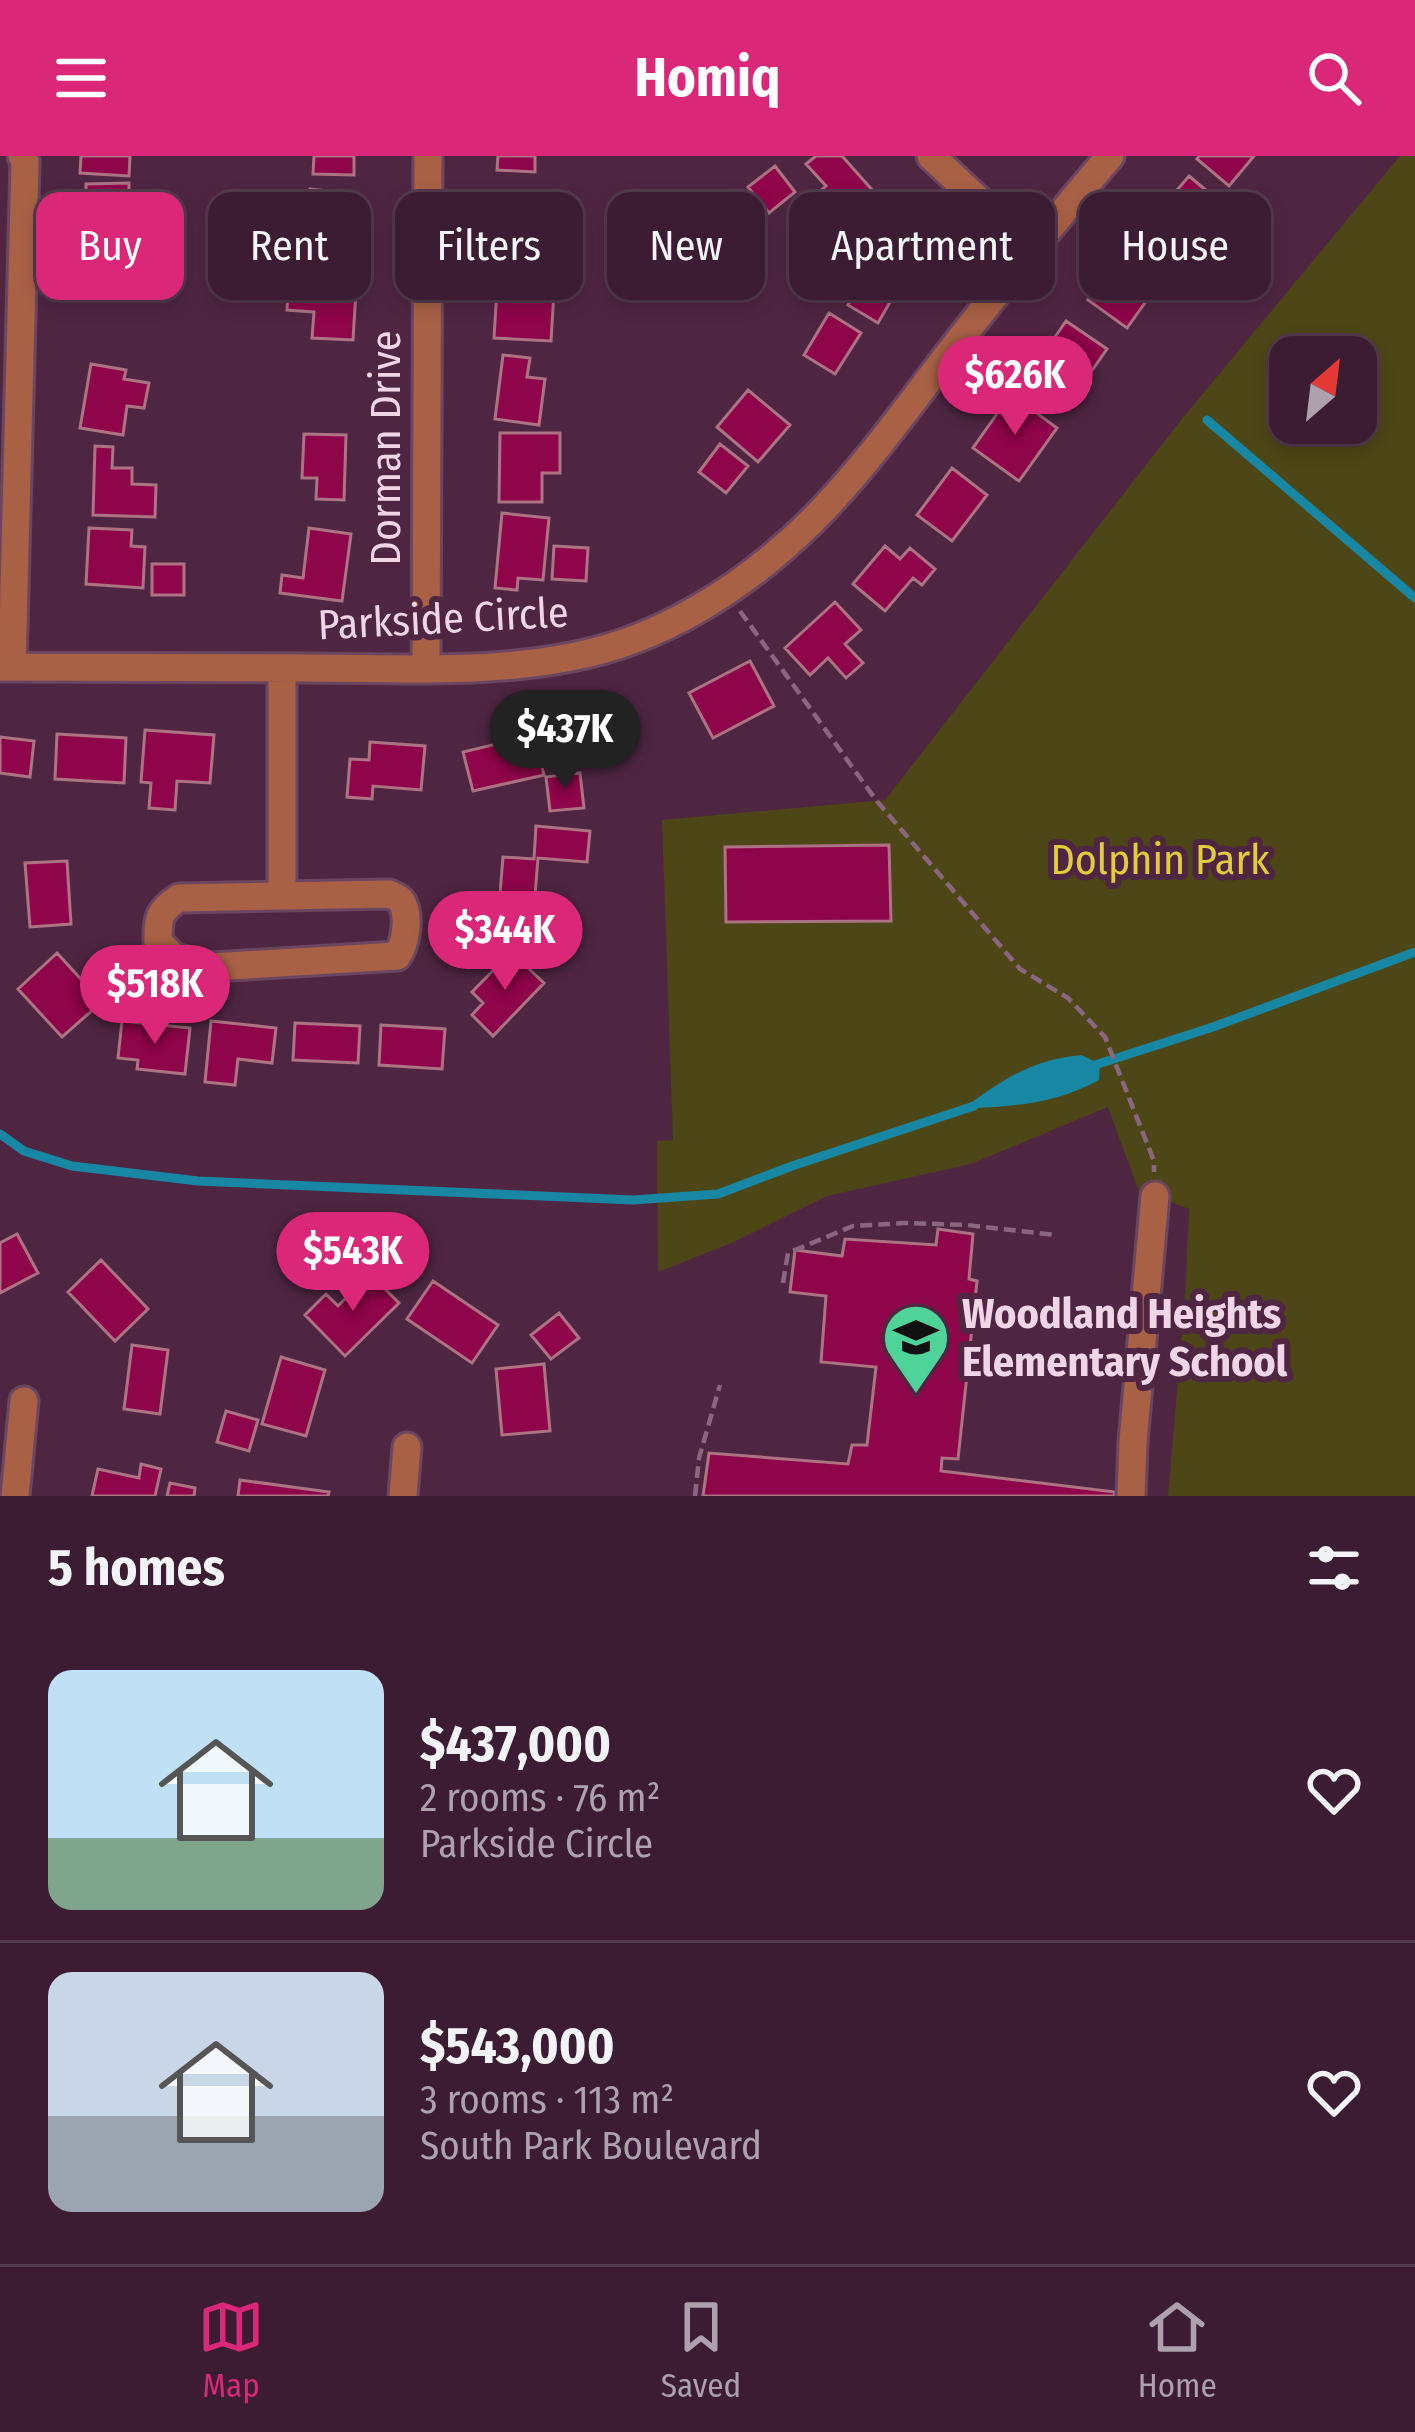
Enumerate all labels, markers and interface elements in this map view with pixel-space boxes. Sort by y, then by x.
icon: menu [48,45,114,111]
icon: search [1301,45,1367,111]
text: Homiq [635,46,780,110]
chip: Buy [36,192,184,300]
chip: Rent [208,192,371,300]
chip: Filters [395,192,583,300]
chip: New [607,192,765,300]
chip: Apartment [789,192,1055,300]
chip: House [1079,192,1271,300]
street label: Dorman Drive [361,331,411,565]
pin: $626K [931,336,1099,438]
north arrow [1269,336,1377,444]
map controls [1269,336,1377,444]
text: $626K [965,352,1065,398]
street label: Parkside Circle [316,587,570,651]
pin: $437K [481,690,649,792]
text: $437K [517,706,613,752]
park label: Dolphin Park [1050,835,1270,885]
pin: $344K [421,891,589,993]
text: $344K [455,907,555,953]
pin: $518K [71,945,239,1047]
text: $518K [107,961,203,1007]
pin: $543K [269,1212,437,1314]
text: $543K [303,1228,403,1274]
place label: Woodland Heights Elementary School [962,1289,1288,1387]
school or university icon: Woodland Heights Elementary School [881,1302,951,1396]
icon: filters [1301,1535,1367,1601]
text: 5 homes [48,1537,225,1599]
text: $437,000 [420,1713,611,1775]
icon: home [144,1718,288,1862]
icon: heart [1301,1757,1367,1823]
text: 2 rooms · 76 m² [420,1775,660,1821]
text: Parkside Circle [420,1821,653,1867]
text: $543,000 [420,2015,615,2077]
icon: home [144,2020,288,2164]
icon: heart [1301,2059,1367,2125]
text: 3 rooms · 113 m² [420,2077,674,2123]
text: South Park Boulevard [420,2123,762,2169]
tab: Map [198,2294,264,2406]
tab: Saved [661,2294,741,2406]
tab: Home [1138,2294,1217,2406]

